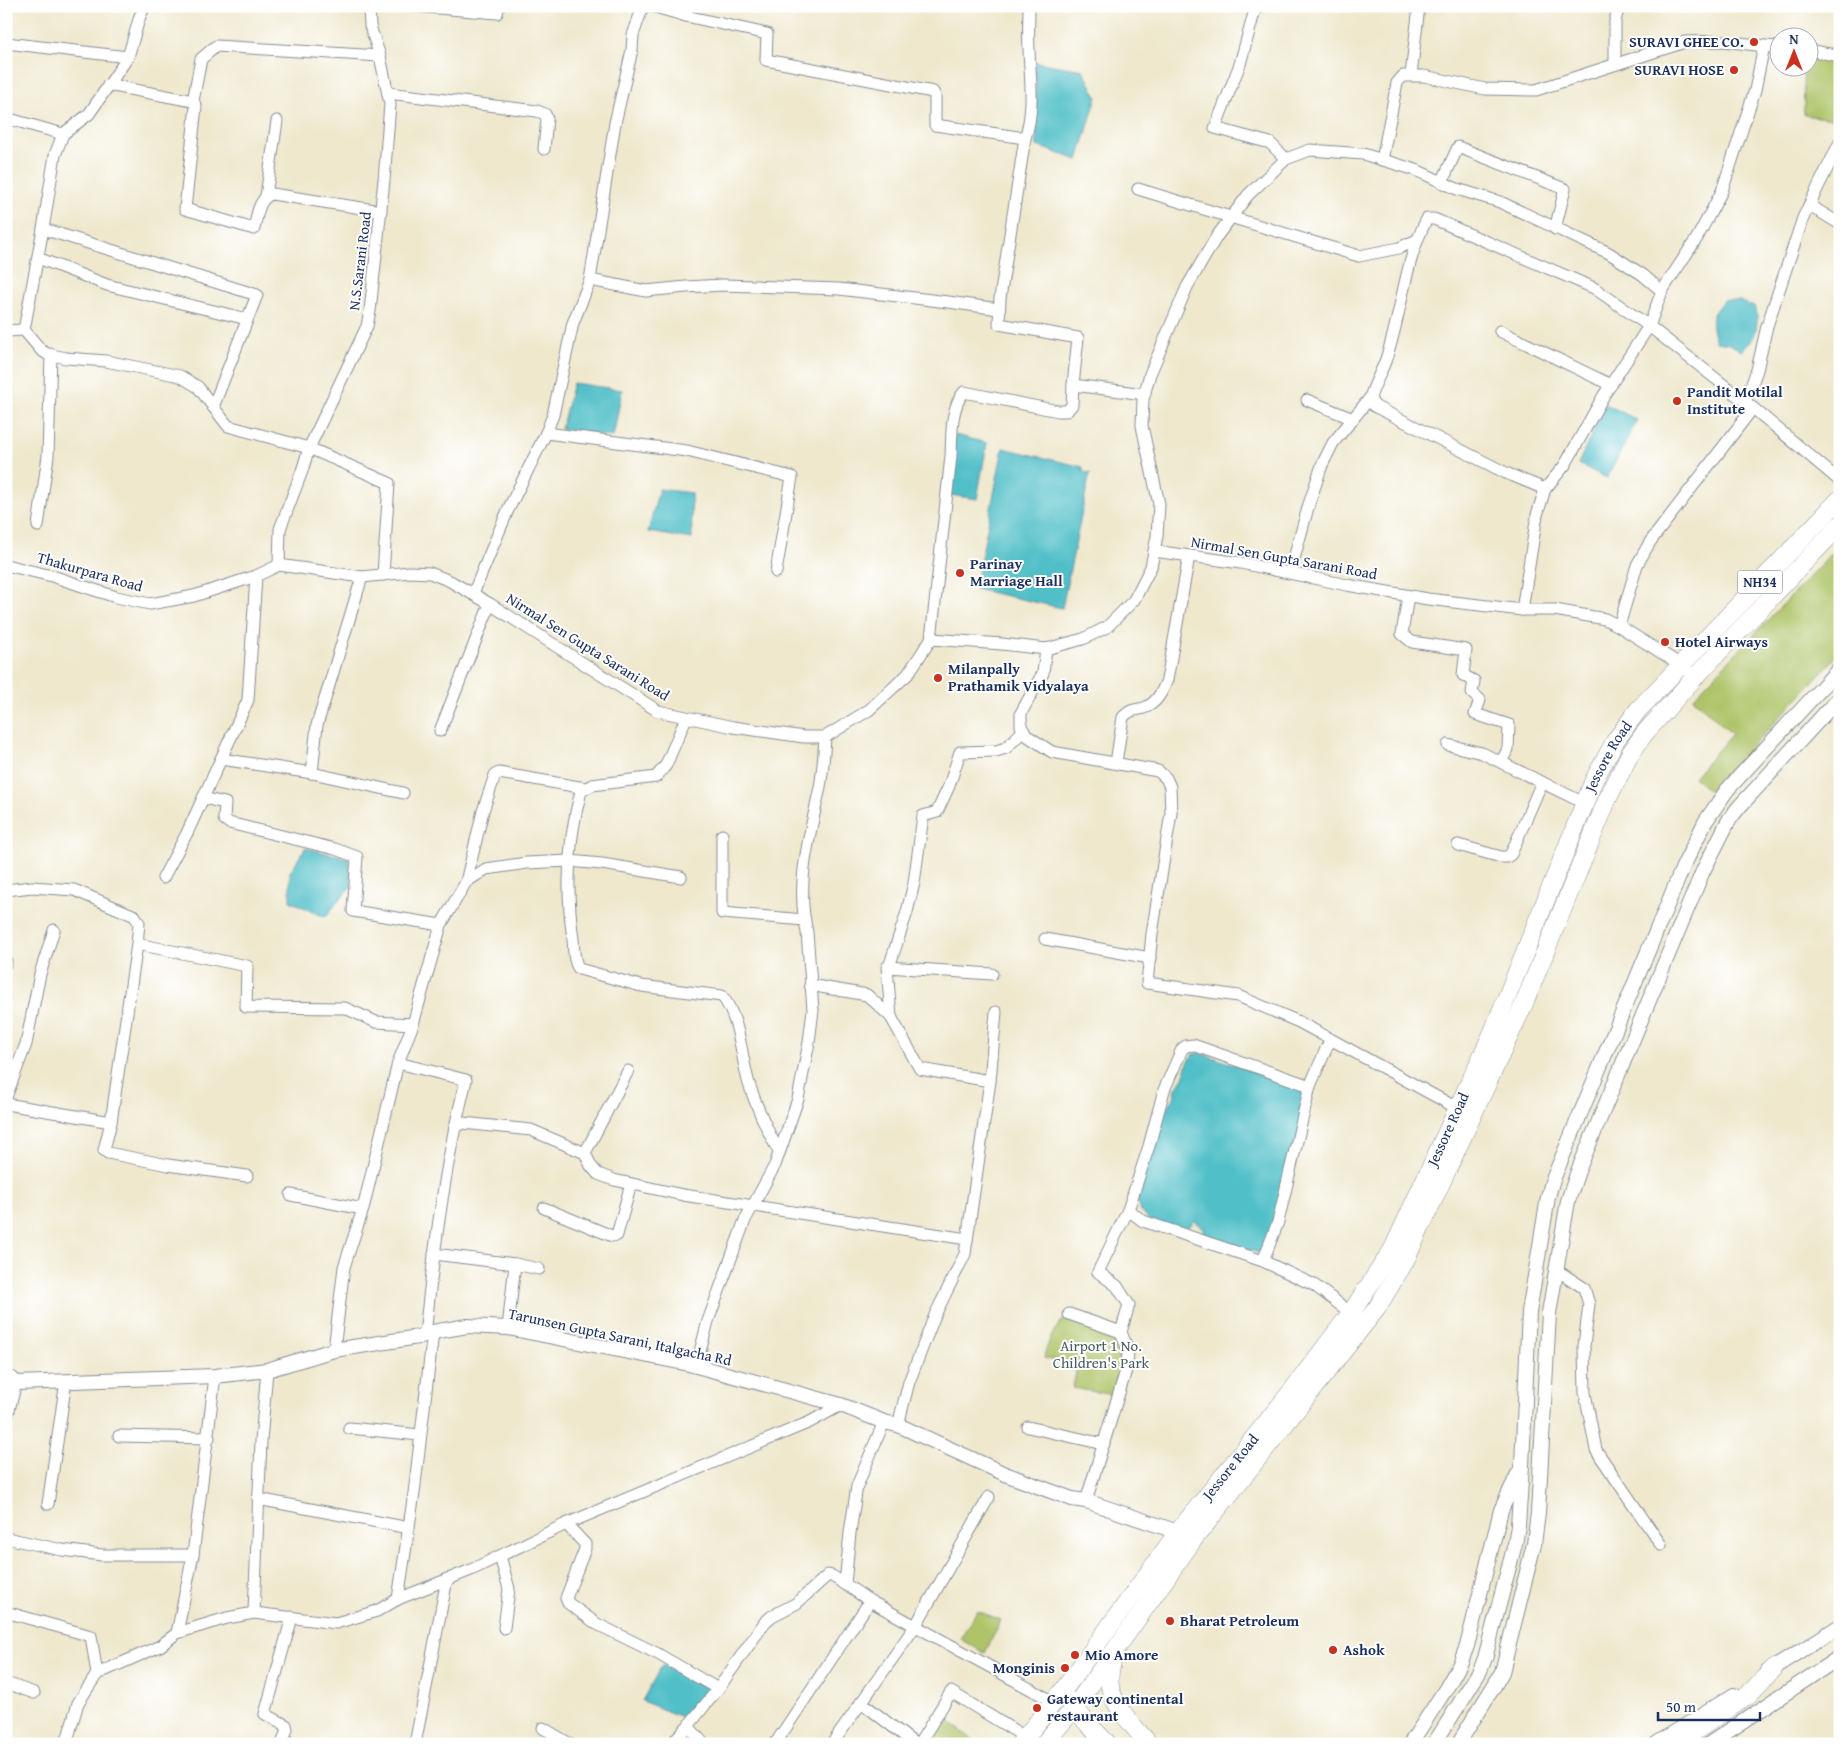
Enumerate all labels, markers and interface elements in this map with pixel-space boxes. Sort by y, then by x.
north arrow [1768,28,1818,78]
text: N [1789,29,1799,49]
place label: SURAVI GHEE CO. [1629,31,1744,52]
marker: SURAVI GHEE CO. [1748,36,1760,48]
place label: SURAVI HOSE [1634,59,1724,80]
marker: SURAVI HOSE [1728,64,1740,76]
street label: N.S.Sarani Road [343,210,376,311]
place label: Pandit Motilal Institute [1687,381,1783,419]
marker: Pandit Motilal Institute [1671,395,1683,407]
street label: Nirmal Sen Gupta Sarani Road [1189,531,1379,584]
street label: Thakurpara Road [35,546,145,597]
place label: Parinay Marriage Hall [970,553,1063,591]
marker: Parinay Marriage Hall [954,567,966,579]
road number: NH34 [1738,570,1782,594]
street label: Nirmal Sen Gupta Sarani Road [503,588,674,705]
place label: Hotel Airways [1675,631,1768,652]
marker: Hotel Airways [1659,636,1671,648]
place label: Milanpally Prathamik Vidyalaya [948,658,1089,696]
marker: Milanpally Prathamik Vidyalaya [932,672,944,684]
street label: Jessore Road [1579,716,1637,797]
street label: Jessore Road [1421,1089,1474,1171]
street label: Tarunsen Gupta Sarani, Italgacha Rd [506,1303,734,1370]
park label: Airport 1 No. Children's Park [1053,1335,1150,1373]
street label: Jessore Road [1196,1429,1263,1506]
place label: Bharat Petroleum [1180,1610,1299,1631]
marker: Bharat Petroleum [1164,1615,1176,1627]
place label: Ashok [1343,1639,1385,1660]
place label: Mio Amore [1085,1644,1158,1665]
marker: Ashok [1327,1644,1339,1656]
marker: Mio Amore [1069,1649,1081,1661]
place label: Monginis [993,1657,1055,1678]
marker: Monginis [1059,1662,1071,1674]
place label: Gateway continental restaurant [1047,1688,1184,1726]
scale bar [1658,1690,1761,1722]
text: 50 m [1666,1696,1697,1717]
marker: Gateway continental restaurant [1031,1702,1043,1714]

